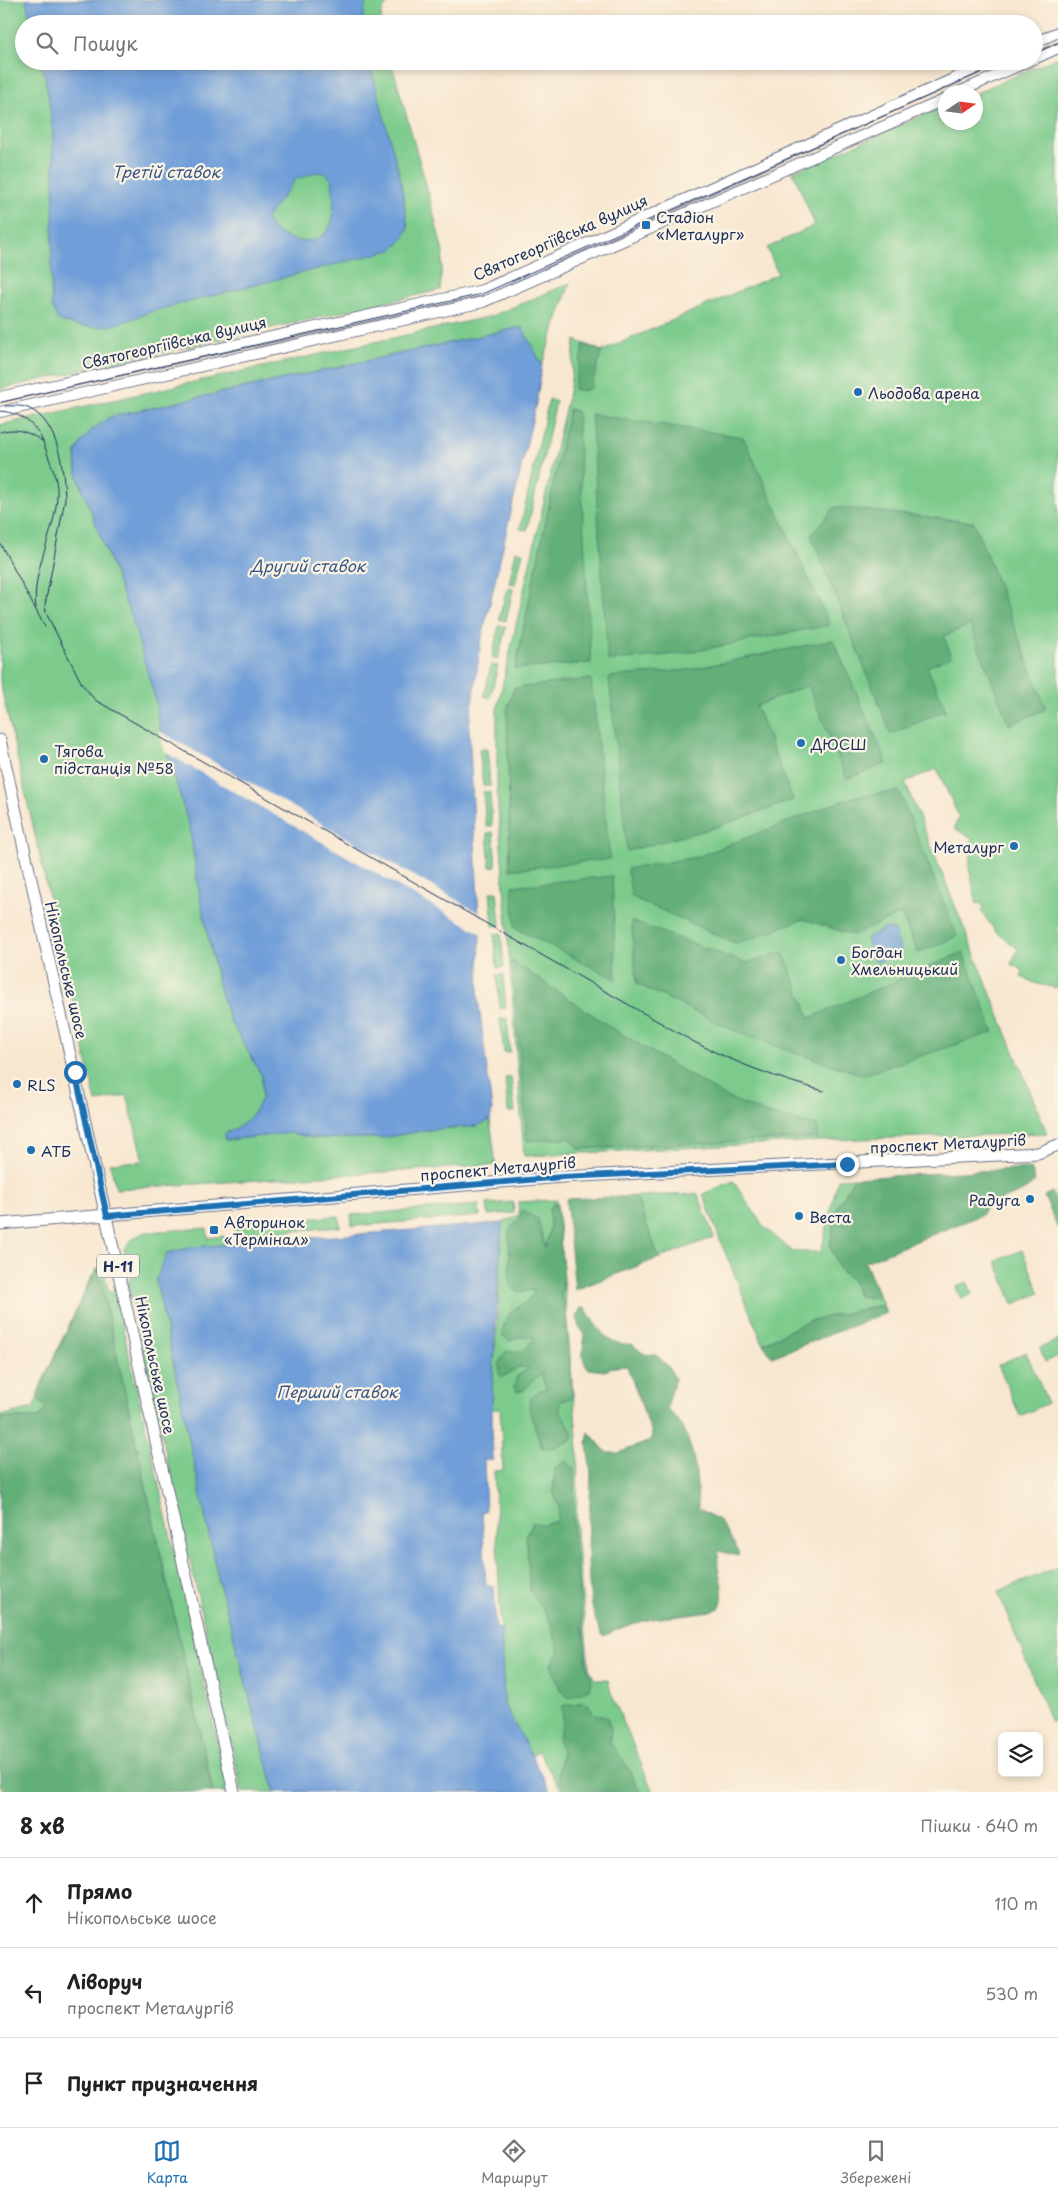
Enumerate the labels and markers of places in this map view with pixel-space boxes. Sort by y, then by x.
place label: Стадіон «Металург» [656,205,745,245]
marker: Стадіон «Металург» [640,219,652,231]
place label: Льодова арена [868,381,980,404]
marker: Льодова арена [852,386,864,398]
place label: ДЮСШ [810,732,867,755]
marker: ДЮСШ [795,737,807,749]
place label: Тягова підстанція №58 [54,739,174,779]
marker: Тягова підстанція №58 [38,753,50,765]
place label: Металург [933,835,1004,858]
marker: Металург [1008,840,1020,852]
place label: Богдан Хмельницький [851,940,958,980]
marker: Богдан Хмельницький [835,954,847,966]
place label: RLS [27,1073,56,1096]
marker: RLS [11,1078,23,1090]
place label: АТБ [41,1139,71,1162]
marker: АТБ [25,1144,37,1156]
place label: Радуга [969,1188,1021,1211]
marker: Радуга [1024,1193,1036,1205]
place label: Веста [809,1205,852,1228]
place label: Авторинок «Термінал» [224,1210,309,1250]
marker: Веста [793,1210,805,1222]
marker: Авторинок «Термінал» [208,1224,220,1236]

